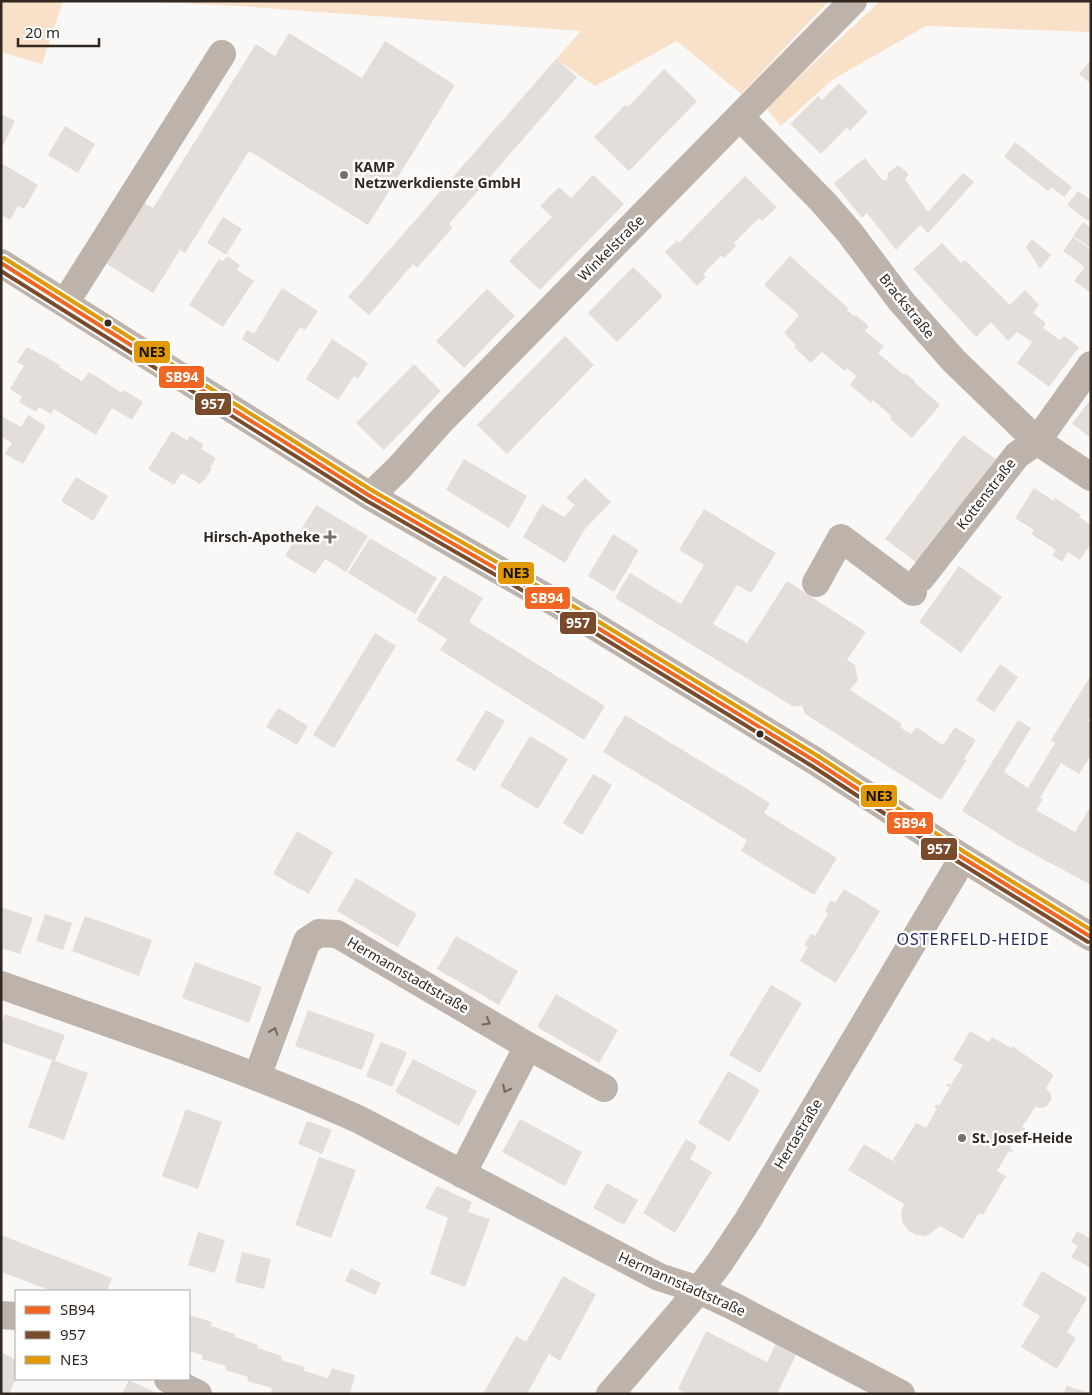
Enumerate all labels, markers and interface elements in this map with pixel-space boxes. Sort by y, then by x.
scale bar [18,15,99,47]
text: 20 m [25,22,60,42]
place label: KAMP Netzwerkdienste GmbH [354,157,521,192]
marker: KAMP Netzwerkdienste GmbH [338,169,350,181]
street label: Winkelstraße [573,210,648,285]
street label: Brackstraße [875,269,940,342]
unlabelled marker [103,318,113,328]
line badge: NE3 [133,340,171,364]
text: NE3 [138,342,166,361]
line badge: SB94 [158,365,205,389]
text: SB94 [165,367,199,386]
line badge: 957 [194,392,232,416]
text: 957 [201,394,225,413]
street label: Kottenstraße [952,454,1020,533]
place label: Hirsch-Apotheke [203,527,320,546]
marker: Hirsch-Apotheke [324,531,336,543]
line badge: NE3 [497,561,535,585]
text: NE3 [502,563,530,582]
line badge: SB94 [524,586,571,610]
text: SB94 [530,588,564,607]
line badge: 957 [559,611,597,635]
text: 957 [566,613,590,632]
unlabelled marker [755,729,765,739]
line badge: NE3 [860,784,898,808]
text: NE3 [865,786,893,805]
line badge: SB94 [886,811,934,835]
text: SB94 [893,813,927,832]
line badge: 957 [920,837,958,861]
text: 957 [927,839,951,858]
district label: OSTERFELD-HEIDE [896,928,1050,950]
street label: Hermannstadtstraße [344,932,473,1017]
one-way arrow [482,1015,491,1025]
one-way arrow [268,1027,278,1036]
one-way arrow [502,1084,512,1093]
street label: Hertastraße [769,1095,826,1172]
place label: St. Josef-Heide [972,1128,1073,1147]
marker: St. Josef-Heide [956,1132,968,1144]
street label: Hermannstadtstraße [616,1247,749,1320]
legend [15,1290,190,1380]
text: SB94 [60,1299,96,1319]
text: 957 [60,1324,86,1344]
text: NE3 [60,1349,88,1369]

